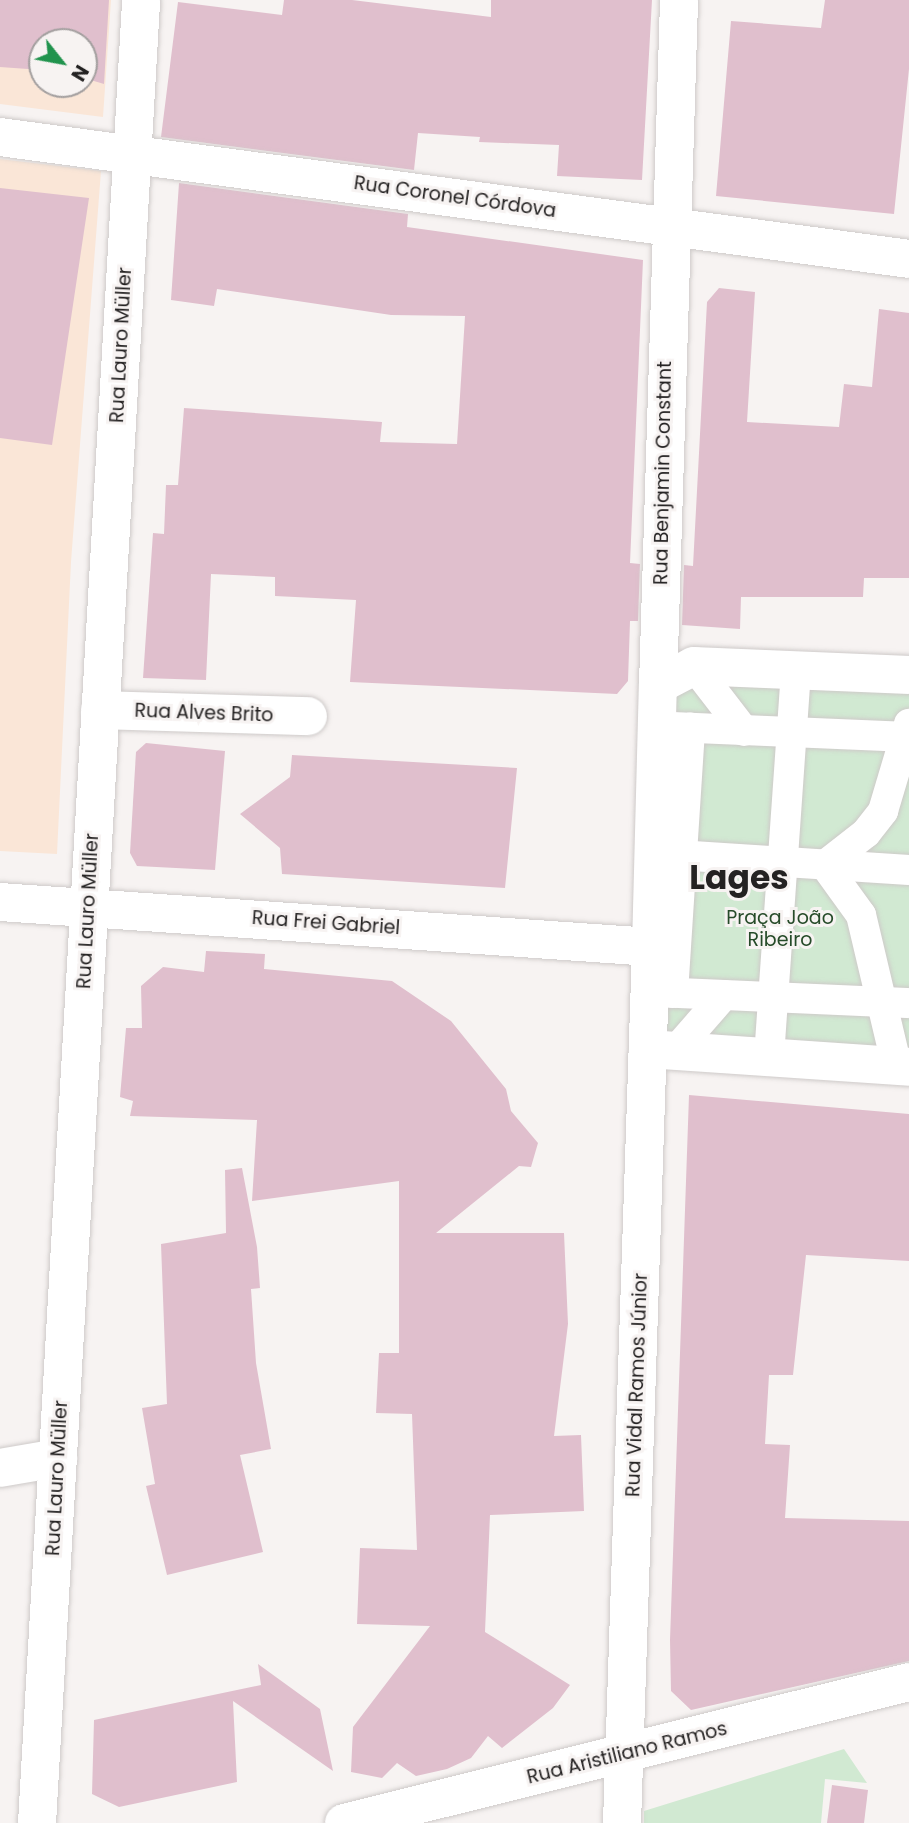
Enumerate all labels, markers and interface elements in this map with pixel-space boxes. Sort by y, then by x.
north arrow [28,28,98,98]
text: N [64,60,95,86]
street label: Rua Coronel Córdova [352,172,558,222]
street label: Rua Lauro Müller [106,267,136,423]
street label: Rua Benjamin Constant [650,361,676,585]
street label: Rua Alves Brito [134,699,274,727]
street label: Rua Lauro Müller [73,833,103,989]
district label: Lages [689,858,789,898]
street label: Rua Frei Gabriel [251,906,401,940]
park label: Praça João Ribeiro [726,907,834,951]
street label: Rua Vidal Ramos Júnior [622,1273,652,1497]
street label: Rua Lauro Müller [42,1400,72,1556]
street label: Rua Aristiliano Ramos [525,1717,729,1789]

